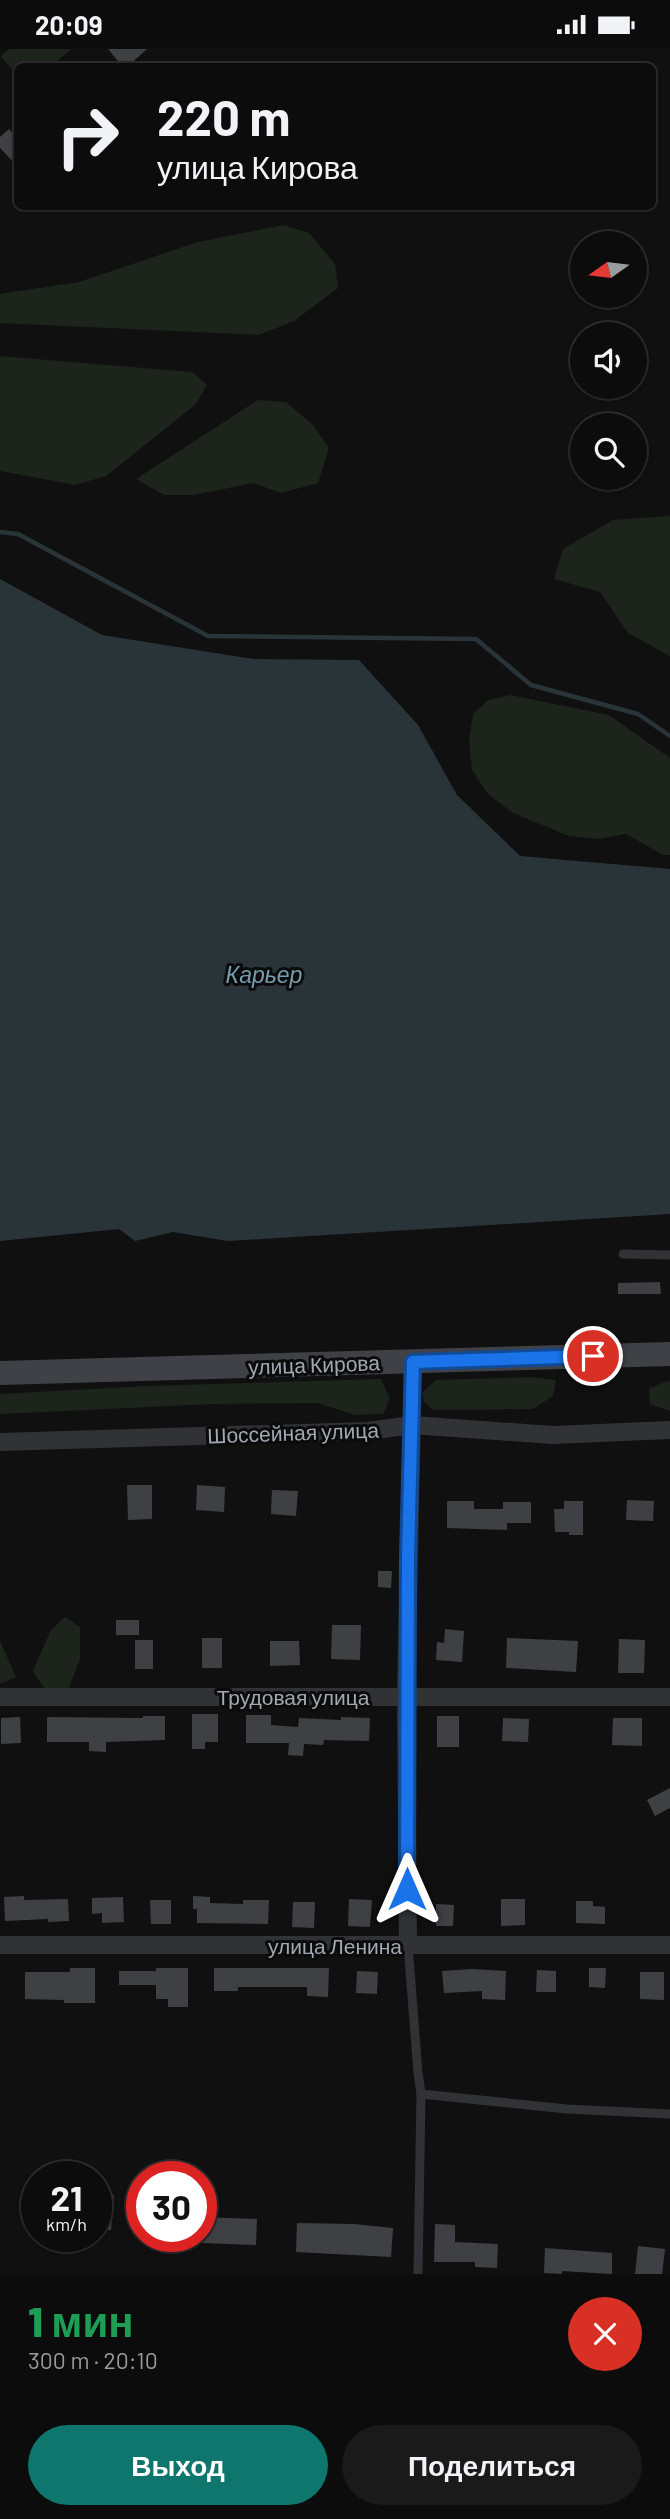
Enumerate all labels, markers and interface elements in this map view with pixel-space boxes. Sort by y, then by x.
text: 20:09 [35,9,102,40]
text: 220 m [157,87,291,146]
icon: right [42,91,133,182]
text: улица Кирова [157,147,358,185]
north arrow [570,231,648,308]
map controls [570,231,647,490]
button: sound [570,322,647,399]
button: search [570,413,647,490]
water label: Карьер [226,960,303,988]
pin [563,1326,623,1386]
icon: arrive [574,1337,612,1375]
street label: улица Кирова [248,1349,381,1379]
street label: Шоссейная улица [207,1416,380,1447]
street label: Трудовая улица [217,1684,370,1709]
position arrow [370,1852,444,1926]
street label: улица Ленина [268,1933,402,1958]
speed limit sign: 30 [126,2161,217,2252]
text: 21 [51,2176,82,2218]
text: km/h [46,2213,87,2235]
text: 1 мин [28,2295,134,2345]
button: close [568,2297,642,2371]
text: 300 m · 20:10 [28,2346,158,2374]
button: Выход [28,2425,328,2505]
button: Поделиться [342,2425,642,2505]

